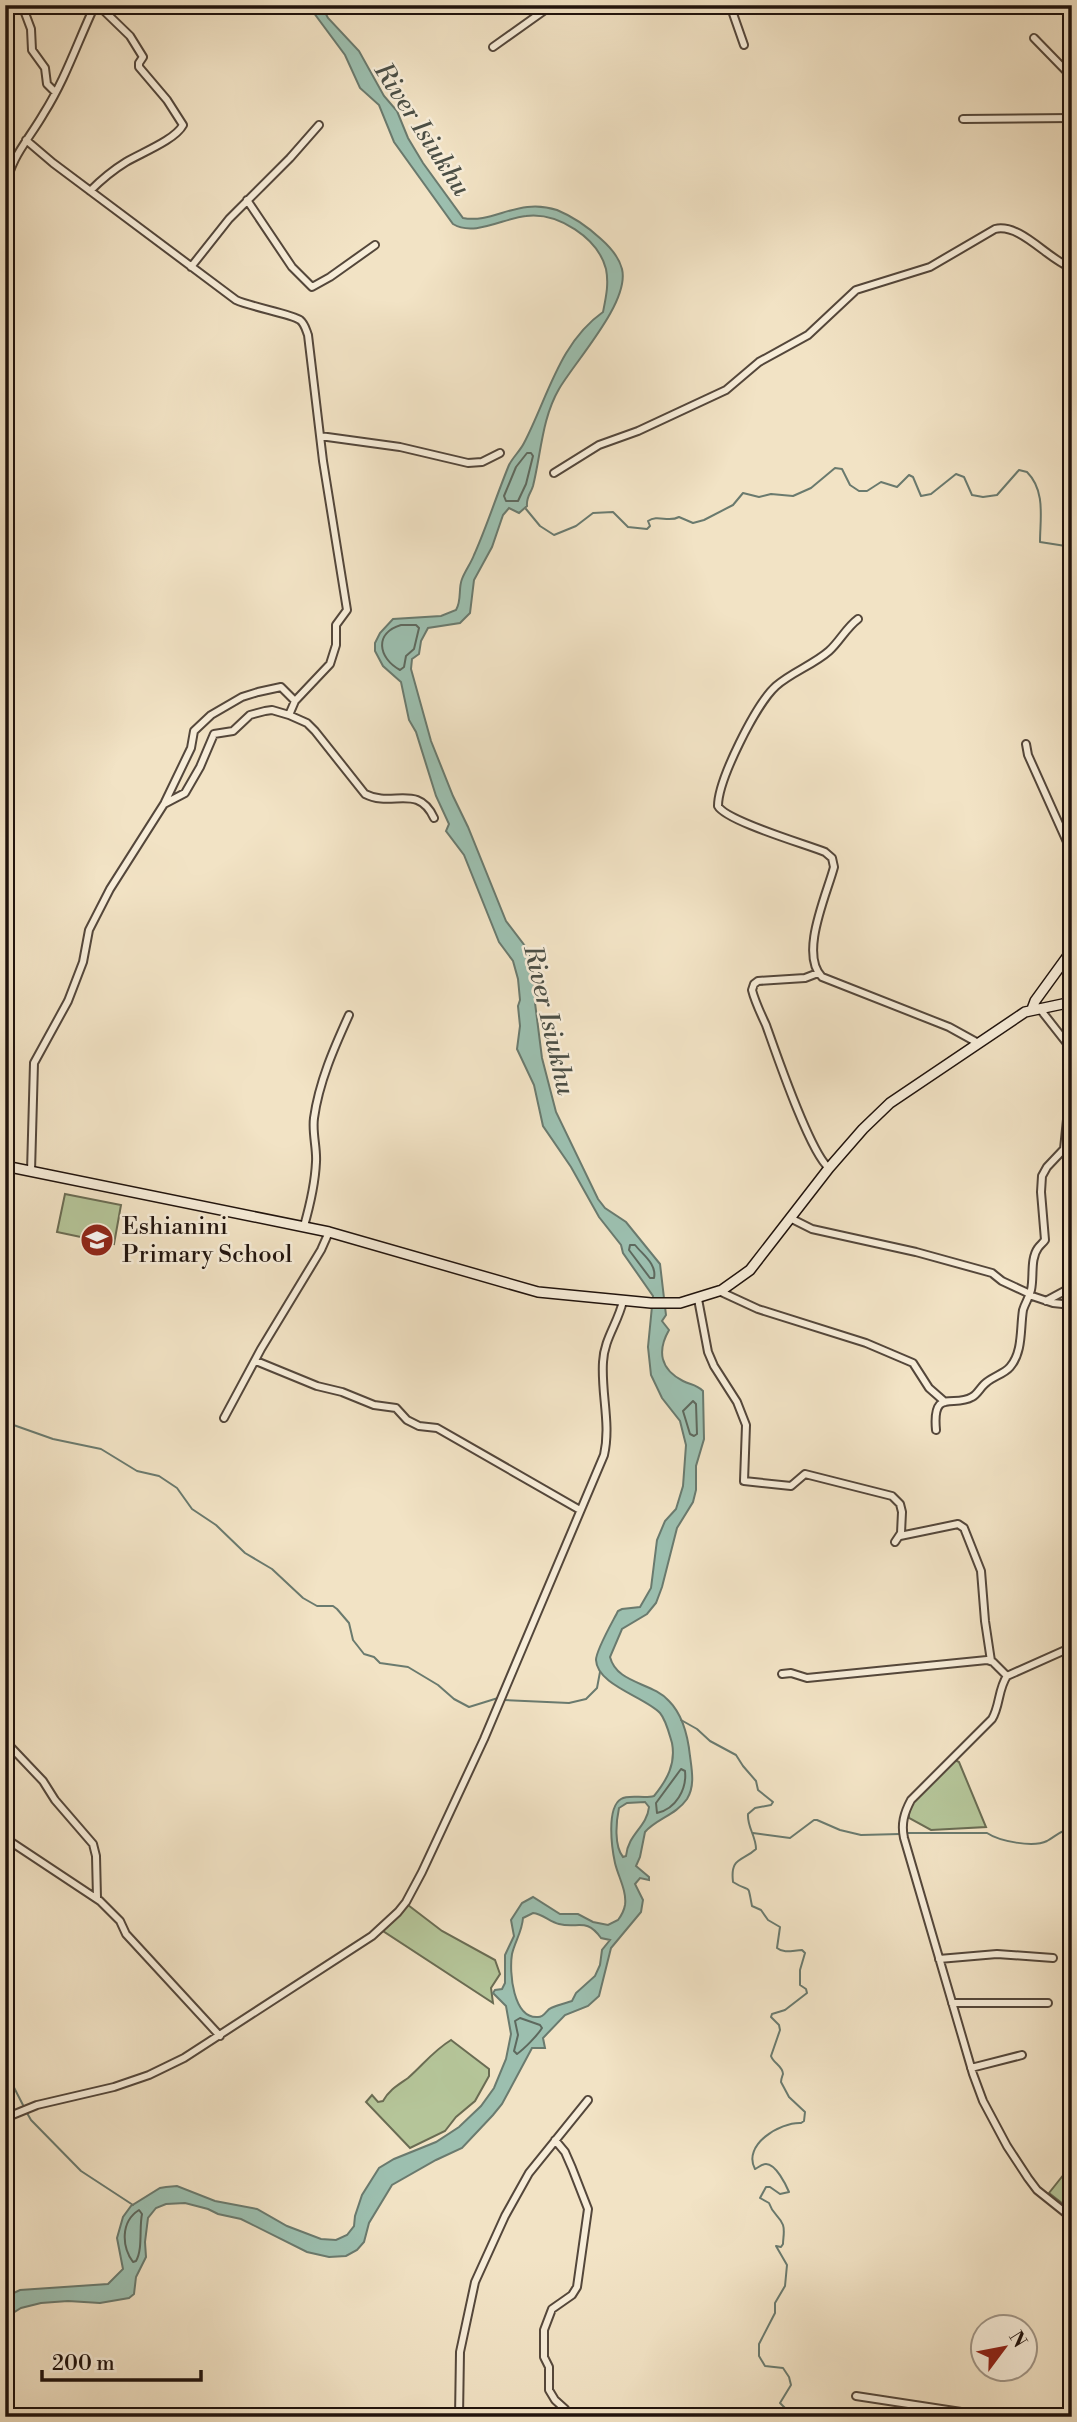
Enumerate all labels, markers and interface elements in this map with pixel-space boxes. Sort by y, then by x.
water label: River Isiukhu [367,56,477,202]
water label: River Isiukhu [516,941,582,1098]
place label: Eshianini Primary School [122,1212,292,1270]
school or university icon: Eshianini Primary School [78,1221,116,1259]
north arrow [968,2314,1038,2384]
text: N [1003,2327,1032,2352]
scale bar [42,2338,201,2382]
text: 200 m [52,2351,115,2377]

